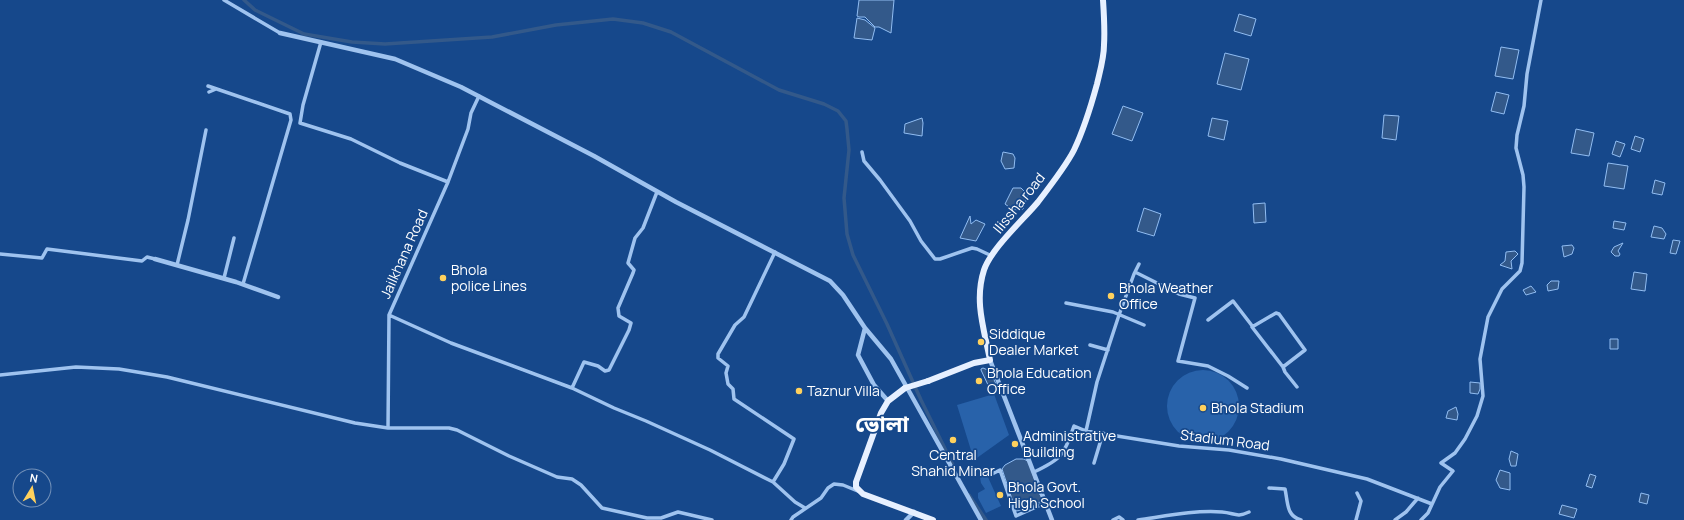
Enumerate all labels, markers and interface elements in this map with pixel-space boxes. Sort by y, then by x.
street label: Ilissha road [988,168,1049,237]
street label: Jailkhana Road [375,206,432,301]
place label: Bhola police Lines [451,260,527,295]
marker: Bhola police Lines [438,273,448,283]
place label: Bhola Weather Office [1119,278,1213,313]
marker: Bhola Weather Office [1106,291,1116,301]
place label: Siddique Dealer Market [989,324,1079,359]
marker: Siddique Dealer Market [976,337,986,347]
place label: Bhola Education Office [987,363,1092,398]
marker: Bhola Education Office [974,376,984,386]
place label: Taznur Villa [807,381,880,400]
marker: Taznur Villa [794,386,804,396]
place label: Bhola Stadium [1211,398,1304,417]
marker: Bhola Stadium [1198,403,1208,413]
district label: ভোলা [855,409,909,439]
street label: Stadium Road [1179,425,1271,454]
place label: Administrative Building [1023,426,1116,461]
marker: Central Shahid Minar [948,435,958,445]
marker: Administrative Building [1010,439,1020,449]
place label: Central Shahid Minar [911,445,995,480]
north arrow [12,468,52,508]
text: N [29,470,39,486]
place label: Bhola Govt. High School [1008,477,1085,512]
marker: Bhola Govt. High School [995,490,1005,500]

